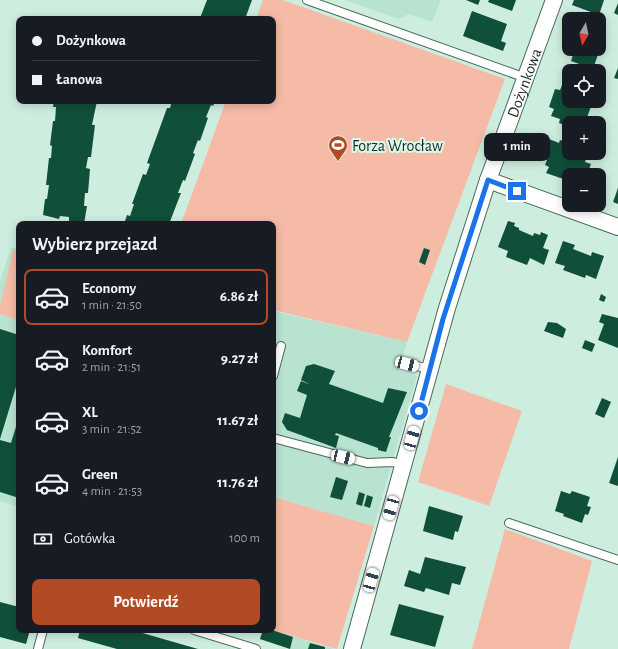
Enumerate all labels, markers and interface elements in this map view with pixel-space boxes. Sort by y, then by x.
north arrow [562,12,606,56]
map controls [562,12,606,212]
text: Dożynkowa [56,33,126,48]
street label: Dożynkowa [505,46,545,120]
button: locate [562,64,606,108]
text: Łanowa [56,72,103,87]
button: + [562,116,606,160]
callout: 1 min [484,133,550,161]
sports icon: Forza Wrocław [327,134,349,162]
place label: Forza Wrocław [352,138,443,154]
text: 1 min [503,140,531,153]
button: − [562,168,606,212]
route end [508,182,526,200]
text: Wybierz przejazd [32,236,157,254]
icon: car [34,279,70,315]
text: Economy [82,281,136,296]
text: 6.86 zł [220,289,258,304]
text: 1 min · 21:50 [82,299,142,312]
icon: car [34,341,70,377]
text: Komfort [82,343,132,358]
text: 9.27 zł [221,351,258,366]
car [394,355,420,373]
text: 2 min · 21:51 [82,361,141,374]
route start [410,402,428,420]
icon: car [34,403,70,439]
text: XL [82,405,98,420]
text: 11.67 zł [217,413,258,428]
text: 3 min · 21:52 [82,423,142,436]
car [403,425,421,451]
car [330,448,356,466]
icon: car [34,465,70,501]
text: Green [82,467,118,482]
text: 11.76 zł [217,475,258,490]
text: 4 min · 21:53 [82,485,142,498]
car [382,495,400,521]
icon: cash [32,528,54,550]
text: Gotówka [64,531,115,546]
text: 100 m [229,532,260,545]
car [362,567,380,593]
button: Potwierdź [32,579,260,625]

